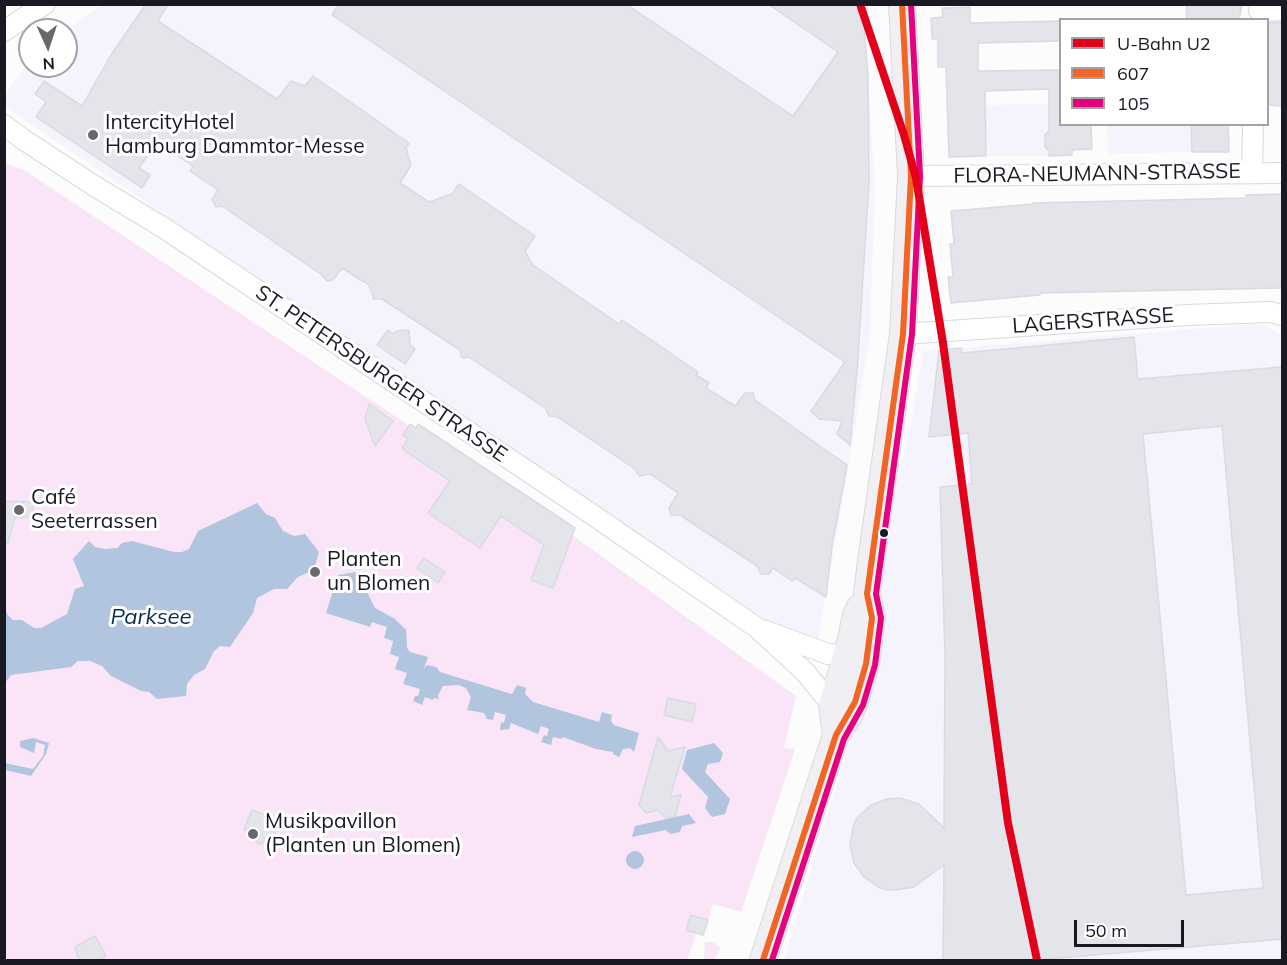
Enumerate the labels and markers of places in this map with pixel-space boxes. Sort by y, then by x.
place label: IntercityHotel Hamburg Dammtor-Messe [105,110,365,160]
marker: IntercityHotel Hamburg Dammtor-Messe [86,128,100,142]
place label: Café Seeterrassen [31,485,158,535]
marker: Café Seeterrassen [12,503,26,517]
unlabelled marker [878,527,890,539]
place label: Planten un Blomen [327,547,430,597]
marker: Planten un Blomen [308,565,322,579]
place label: Musikpavillon (Planten un Blomen) [265,809,462,859]
marker: Musikpavillon (Planten un Blomen) [246,827,260,841]

